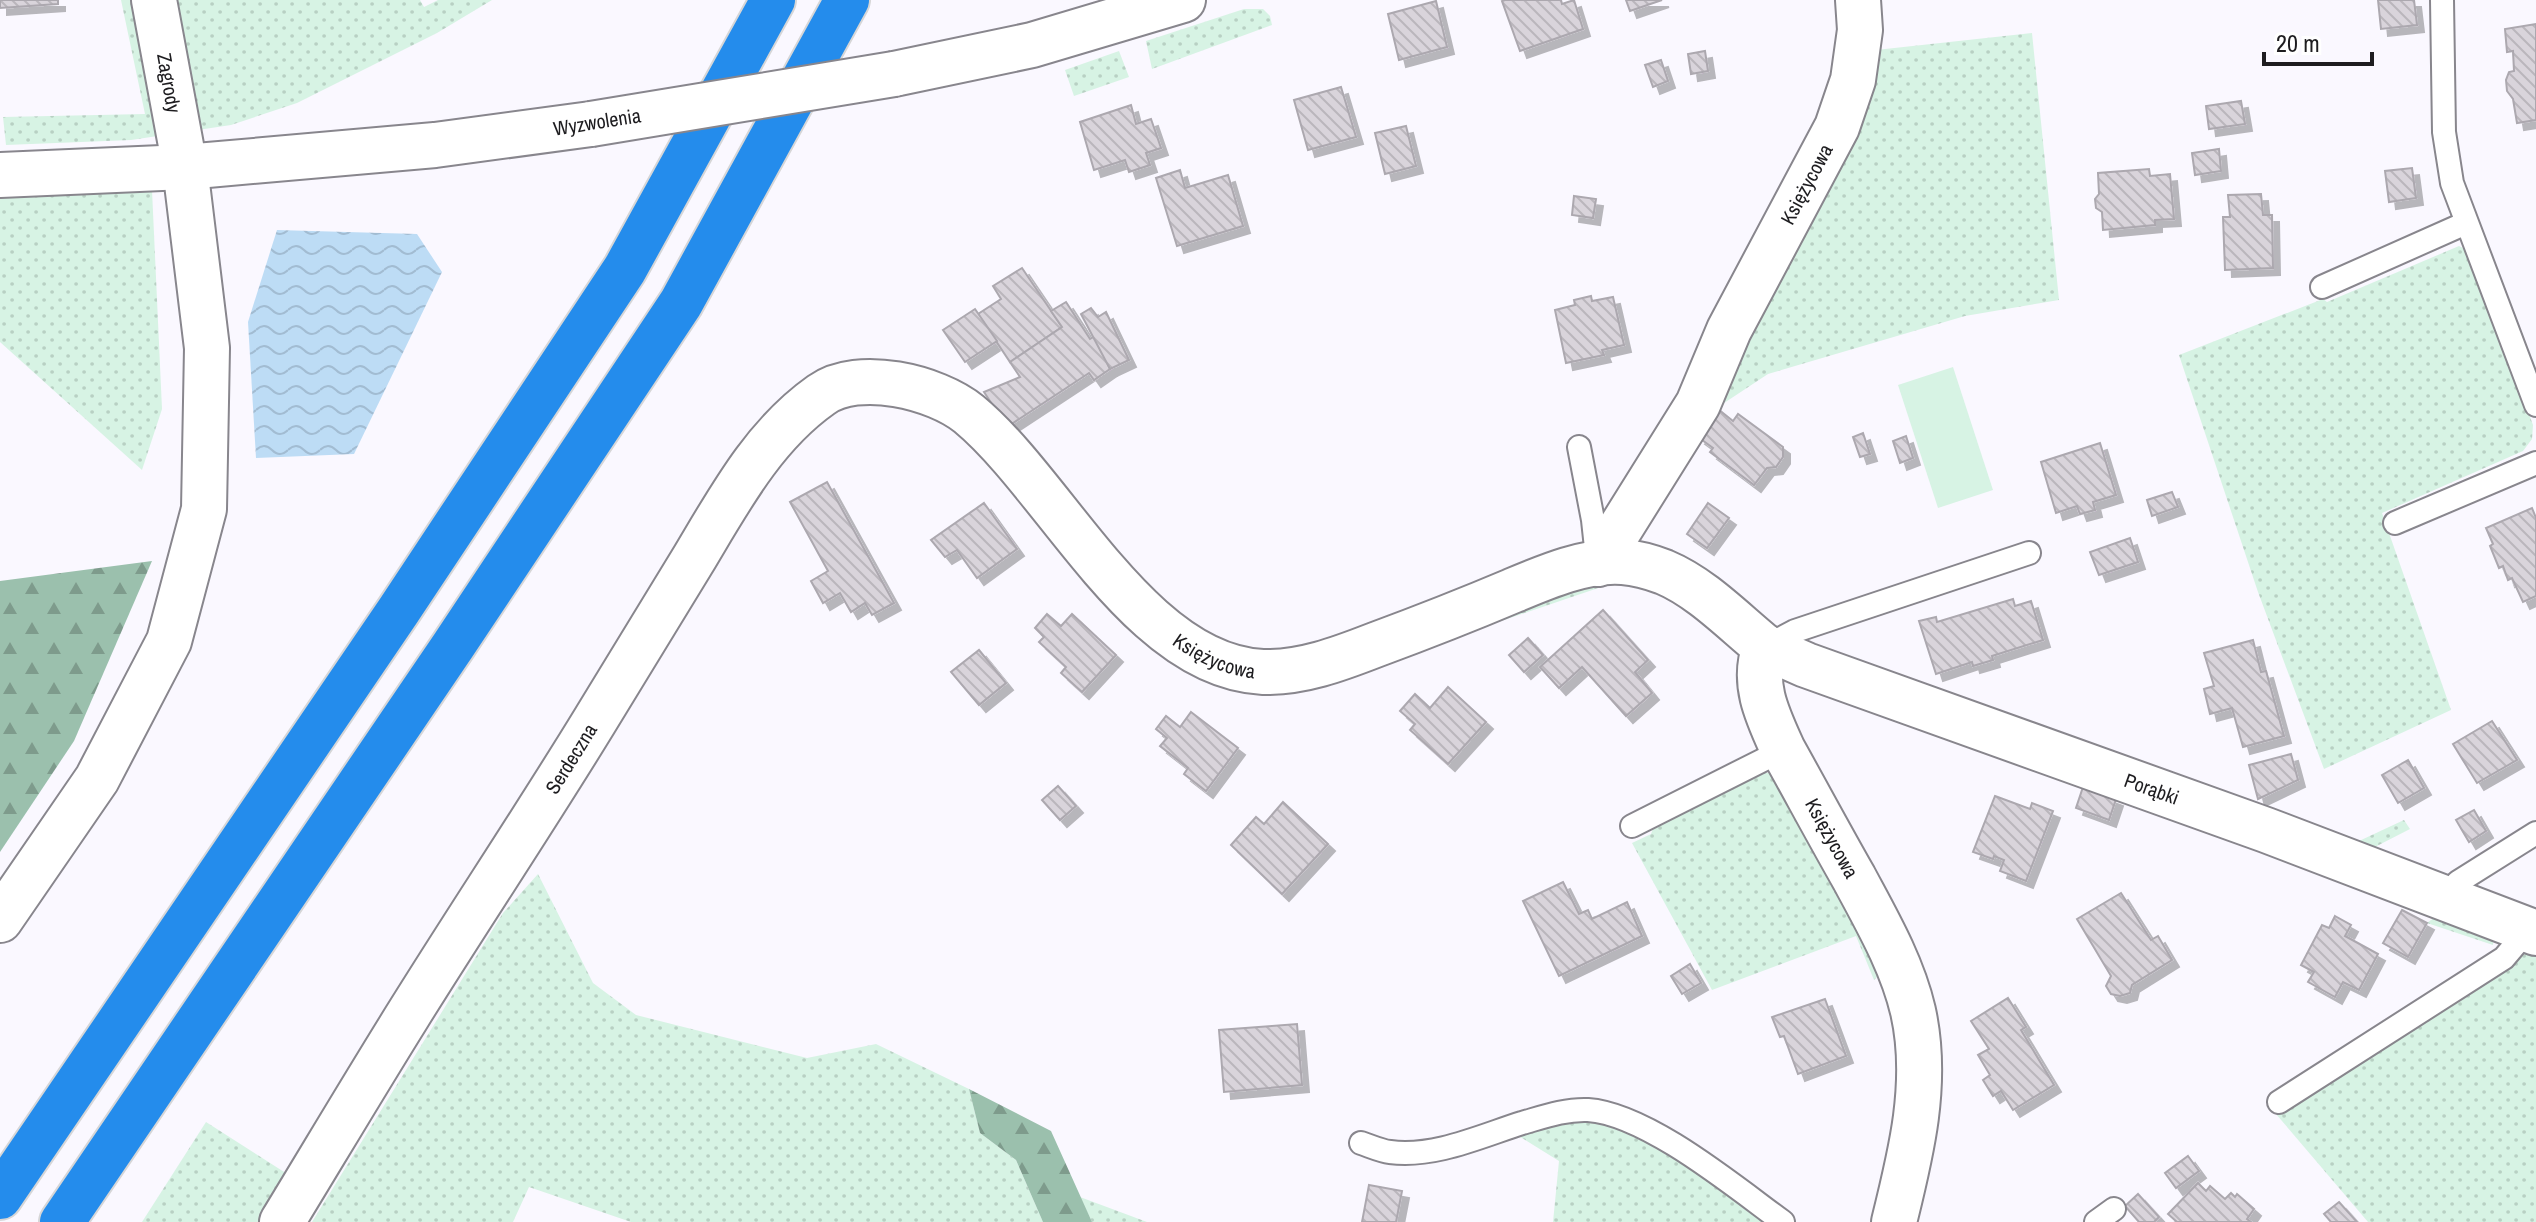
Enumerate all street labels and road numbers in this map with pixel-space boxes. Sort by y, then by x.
street label: Zagrody [151,51,188,116]
street label: Wyzwolenia [551,101,643,142]
street label: Księżycowa [1774,139,1839,229]
street label: Księżycowa [1168,627,1257,684]
street label: Serdeczna [538,718,603,799]
street label: Porąbki [2121,766,2183,811]
street label: Księżycowa [1799,793,1865,883]

